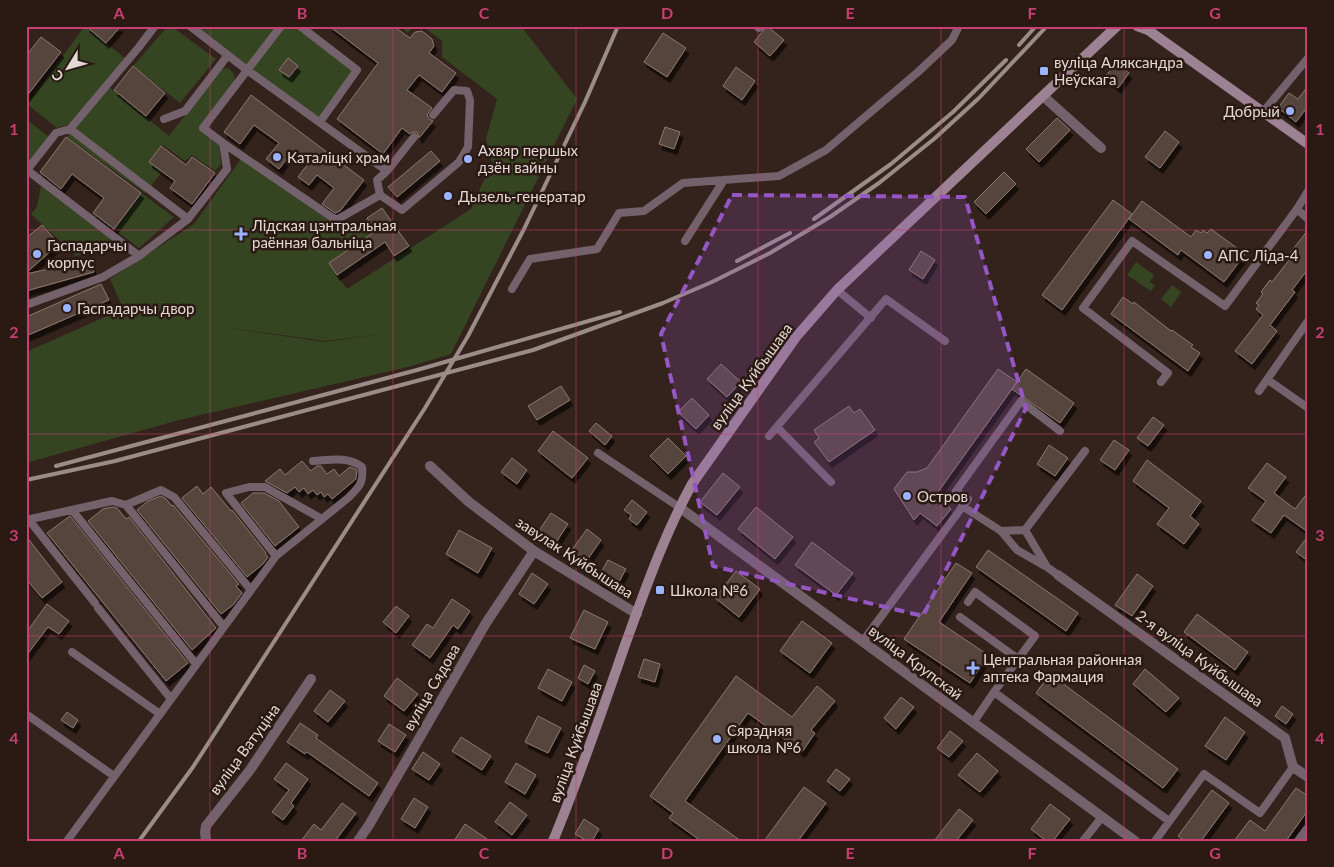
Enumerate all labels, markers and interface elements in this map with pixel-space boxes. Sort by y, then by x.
text: A [112,3,125,22]
text: B [297,3,307,22]
text: C [479,3,490,22]
text: D [661,3,673,22]
text: E [845,3,855,22]
text: F [1027,3,1037,22]
text: G [1209,3,1221,22]
north arrow [42,42,92,92]
place label: вуліца Аляксандра Неўскага [1054,53,1183,88]
marker: вуліца Аляксандра Неўскага [1038,65,1050,77]
text: С [47,67,67,85]
place label: Добрый [1224,102,1280,120]
marker: Добрый [1284,105,1296,117]
text: 1 [9,119,19,138]
text: 1 [1315,119,1325,138]
place label: Ахвяр першых дзён вайны [478,141,579,176]
place label: Каталіцкі храм [287,148,390,166]
marker: Каталіцкі храм [271,151,283,163]
marker: Ахвяр першых дзён вайны [462,153,474,165]
place label: Дызель-генератар [458,187,586,205]
marker: Дызель-генератар [442,190,454,202]
place label: Лідская цэнтральная раённая бальніца [251,216,397,251]
marker: Лідская цэнтральная раённая бальніца [234,227,248,241]
place label: Гаспадарчы корпус [47,236,127,271]
place label: АПС Ліда-4 [1218,246,1299,264]
marker: Гаспадарчы корпус [31,248,43,260]
marker: АПС Ліда-4 [1202,249,1214,261]
place label: Гаспадарчы двор [77,299,195,317]
marker: Гаспадарчы двор [61,302,73,314]
street label: вуліца Куйбышава [706,319,796,433]
text: 2 [9,322,19,341]
text: 2 [1315,322,1325,341]
place label: Остров [917,487,968,505]
marker: Остров [901,490,913,502]
street label: завулак Куйбышава [513,512,637,602]
text: 3 [9,525,19,544]
text: 3 [1315,525,1325,544]
place label: Школа №6 [670,581,748,599]
marker: Школа №6 [654,584,666,596]
street label: 2-я вуліца Куйбышава [1133,606,1267,710]
street label: вуліца Крупскай [866,621,966,703]
street label: вуліца Сядова [399,641,463,733]
place label: Центральная районная аптека Фармация [983,650,1142,685]
marker: Центральная районная аптека Фармация [967,662,979,674]
street label: вуліца Куйбышава [545,679,605,805]
street label: вуліца Ватуціна [205,700,283,798]
place label: Сярэдняя школа №6 [727,721,802,756]
text: 4 [9,728,19,747]
text: 4 [1315,728,1325,747]
marker: Сярэдняя школа №6 [711,733,723,745]
text: A [112,843,125,862]
text: B [297,843,307,862]
text: C [479,843,490,862]
text: D [661,843,673,862]
text: E [845,843,855,862]
text: F [1027,843,1037,862]
text: G [1209,843,1221,862]

